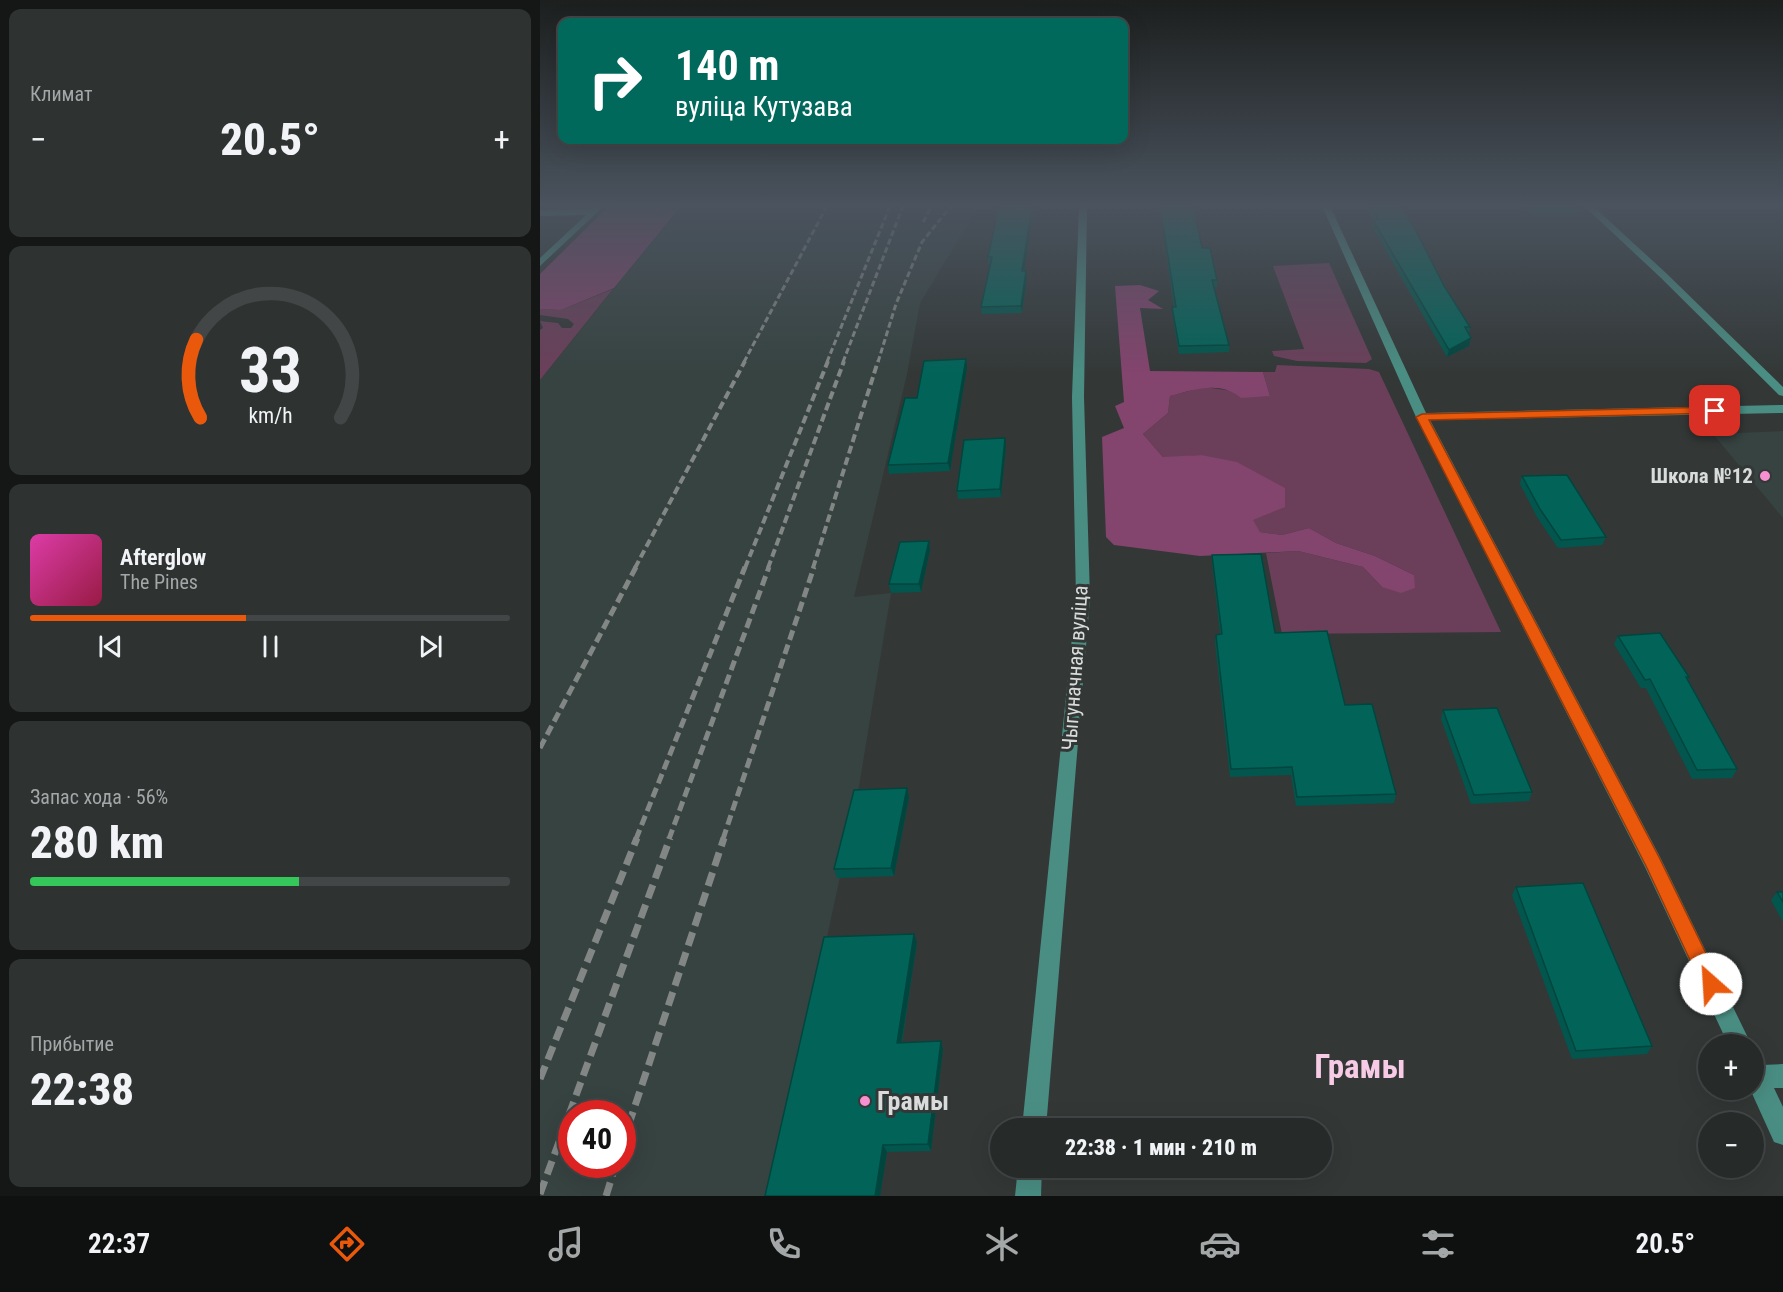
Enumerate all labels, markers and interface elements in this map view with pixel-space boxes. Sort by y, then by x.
text: 140 m [675,41,780,90]
icon: right [576,42,654,120]
text: Климат [30,82,92,106]
text: вуліца Кутузава [675,91,853,123]
text: 20.5° [220,113,320,166]
text: − [30,120,47,159]
text: + [494,120,510,159]
text: 33 [238,334,302,407]
pin [1689,385,1740,436]
icon: arrive [1698,394,1731,427]
text: km/h [248,403,292,428]
place label: Школа №12 [1650,464,1753,488]
marker: Школа №12 [1758,469,1772,483]
text: Afterglow [120,545,206,570]
text: The Pines [120,570,198,594]
street label: Чыгуначная вуліца [1057,585,1093,751]
icon: previous [94,630,127,663]
icon: pause [254,630,287,663]
icon: next [414,630,447,663]
text: Запас хода · 56% [30,785,168,809]
text: 280 km [30,816,164,869]
position arrow [1679,952,1743,1016]
text: Прибытие [30,1032,114,1056]
map controls [1698,1034,1764,1178]
button: + [1698,1034,1764,1100]
district label: Грамы [1314,1047,1406,1086]
text: 22:38 [30,1063,134,1116]
place label: Грамы [877,1086,949,1116]
marker: Грамы [858,1094,872,1108]
speed limit sign: 40 [558,1100,636,1178]
button: − [1698,1112,1764,1178]
text: 22:38 · 1 мин · 210 m [1065,1135,1257,1160]
icon: directions [326,1223,368,1265]
icon: music [545,1223,587,1265]
icon: phone [763,1223,805,1265]
icon: climate [981,1223,1023,1265]
icon: car [1199,1223,1241,1265]
icon: filters [1417,1223,1459,1265]
text: 22:37 [88,1228,150,1260]
text: 20.5° [1636,1228,1695,1260]

